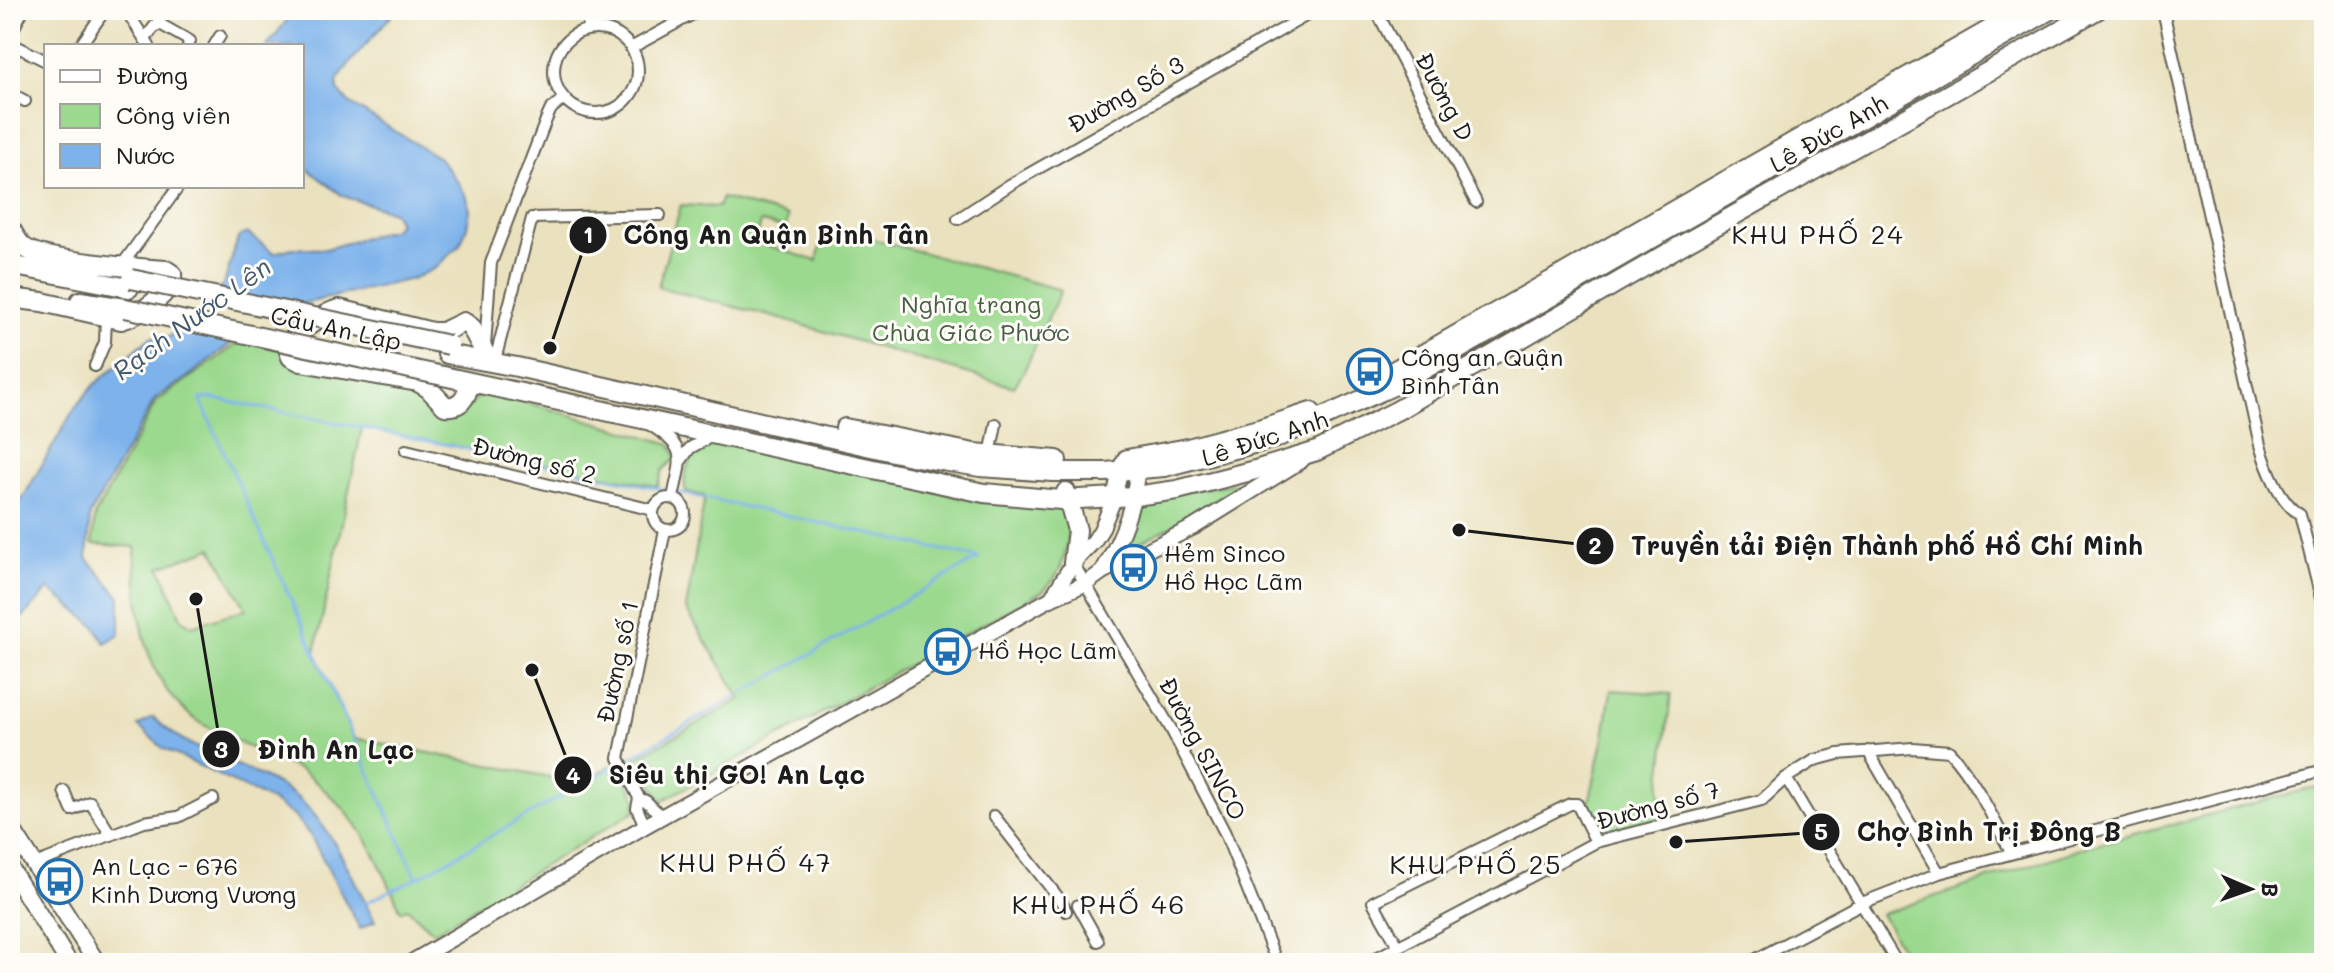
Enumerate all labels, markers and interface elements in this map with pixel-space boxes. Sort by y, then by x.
legend [44,44,304,188]
street label: Đường D [1409,47,1482,146]
street label: Đường Số 3 [1062,48,1189,139]
text: Đường [116,59,188,90]
street label: Lê Đức Anh [1764,87,1893,179]
text: Công viên [116,99,230,130]
text: Nước [116,139,175,170]
callout: Công An Quận Bình Tân [568,210,945,260]
text: Công An Quận Bình Tân [623,217,929,251]
district label: KHU PHỐ 24 [1731,217,1905,251]
text: 1 [583,218,593,249]
water label: Rạch Nước Lên [105,249,277,387]
park label: Nghĩa trang Chùa Giác Phước [872,288,1070,347]
street label: Cầu An Lập [268,299,405,357]
place label: Công an Quận Bình Tân [1401,341,1563,400]
bus stop icon: Công an Quận Bình Tân [1346,348,1394,396]
street label: Lê Đức Anh [1198,403,1332,473]
street label: Đường số 2 [469,429,599,490]
callout: Truyền tải Điện Thành phố Hồ Chí Minh [1575,521,2159,571]
text: Truyền tải Điện Thành phố Hồ Chí Minh [1631,528,2143,562]
text: 2 [1588,529,1602,560]
place label: Hẻm Sinco Hồ Học Lãm [1164,537,1303,596]
bus stop icon: Hẻm Sinco Hồ Học Lãm [1109,544,1157,592]
street label: Đường số 1 [588,598,645,725]
bus stop icon: Hồ Học Lãm [923,627,971,675]
place label: Hồ Học Lãm [978,634,1117,665]
street label: Đường SINCO [1153,672,1254,825]
callout: Đình An Lạc [201,724,430,774]
text: Đình An Lạc [258,732,414,766]
text: 3 [214,733,228,764]
callout: Siêu thị GO! An Lạc [553,750,881,800]
text: Siêu thị GO! An Lạc [609,757,865,791]
text: 4 [565,759,581,790]
street label: Đường số 7 [1593,773,1723,836]
callout: Chợ Bình Trị Đông B [1801,807,2137,857]
text: Chợ Bình Trị Đông B [1857,814,2121,848]
text: 5 [1814,815,1828,846]
district label: KHU PHỐ 47 [659,845,833,879]
district label: KHU PHỐ 25 [1390,847,1562,881]
north arrow [2210,849,2290,929]
place label: An Lạc - 676 Kinh Dương Vương [91,850,296,909]
bus stop icon: An Lạc - 676 Kinh Dương Vương [36,857,84,905]
text: B [2256,882,2285,898]
district label: KHU PHỐ 46 [1012,887,1186,921]

